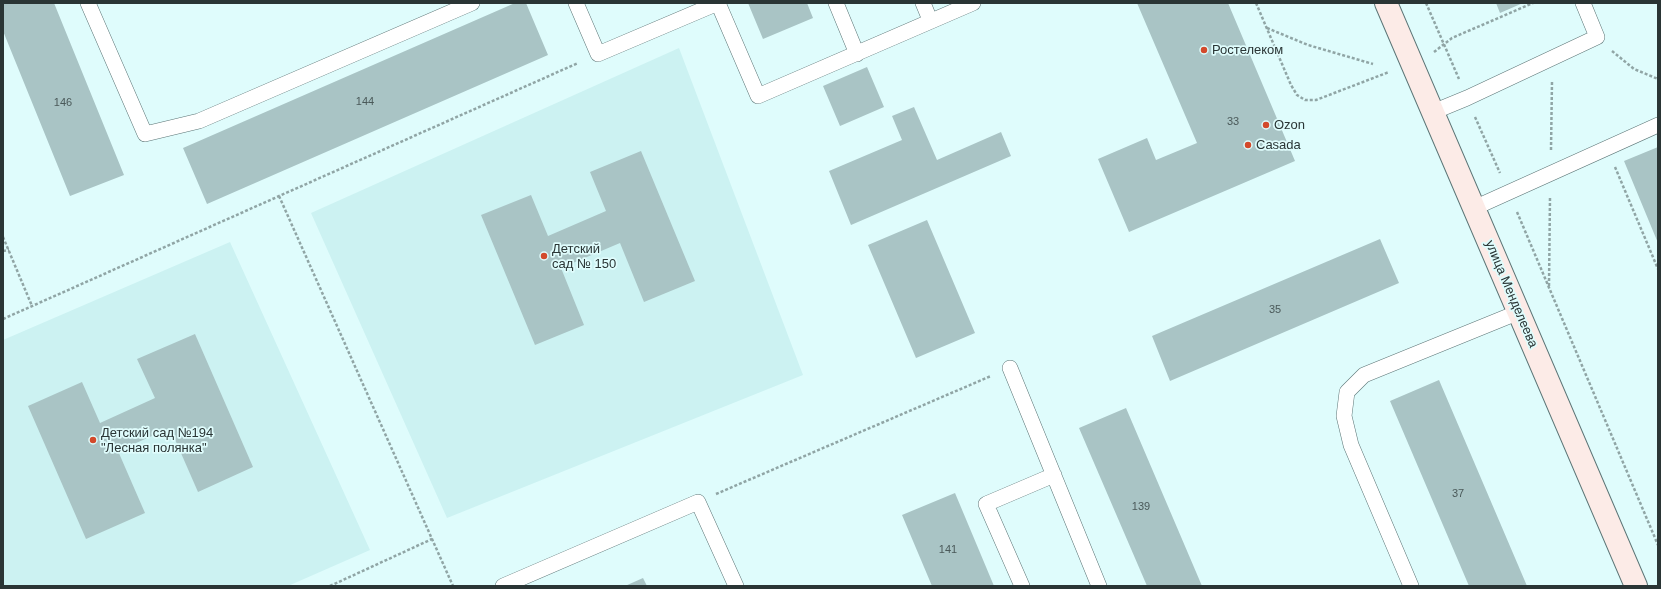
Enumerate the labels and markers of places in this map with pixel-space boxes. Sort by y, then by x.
place label: Ростелеком [1212,42,1283,58]
marker: Ростелеком [1199,45,1209,55]
place label: Ozon [1274,117,1305,133]
marker: Ozon [1261,120,1271,130]
place label: Casada [1256,137,1301,153]
marker: Casada [1243,140,1253,150]
place label: Детский сад № 150 [552,241,616,272]
marker: Детский сад № 150 [539,251,549,261]
place label: Детский сад №194 "Лесная полянка" [101,425,213,456]
marker: Детский сад №194 "Лесная полянка" [88,435,98,445]

